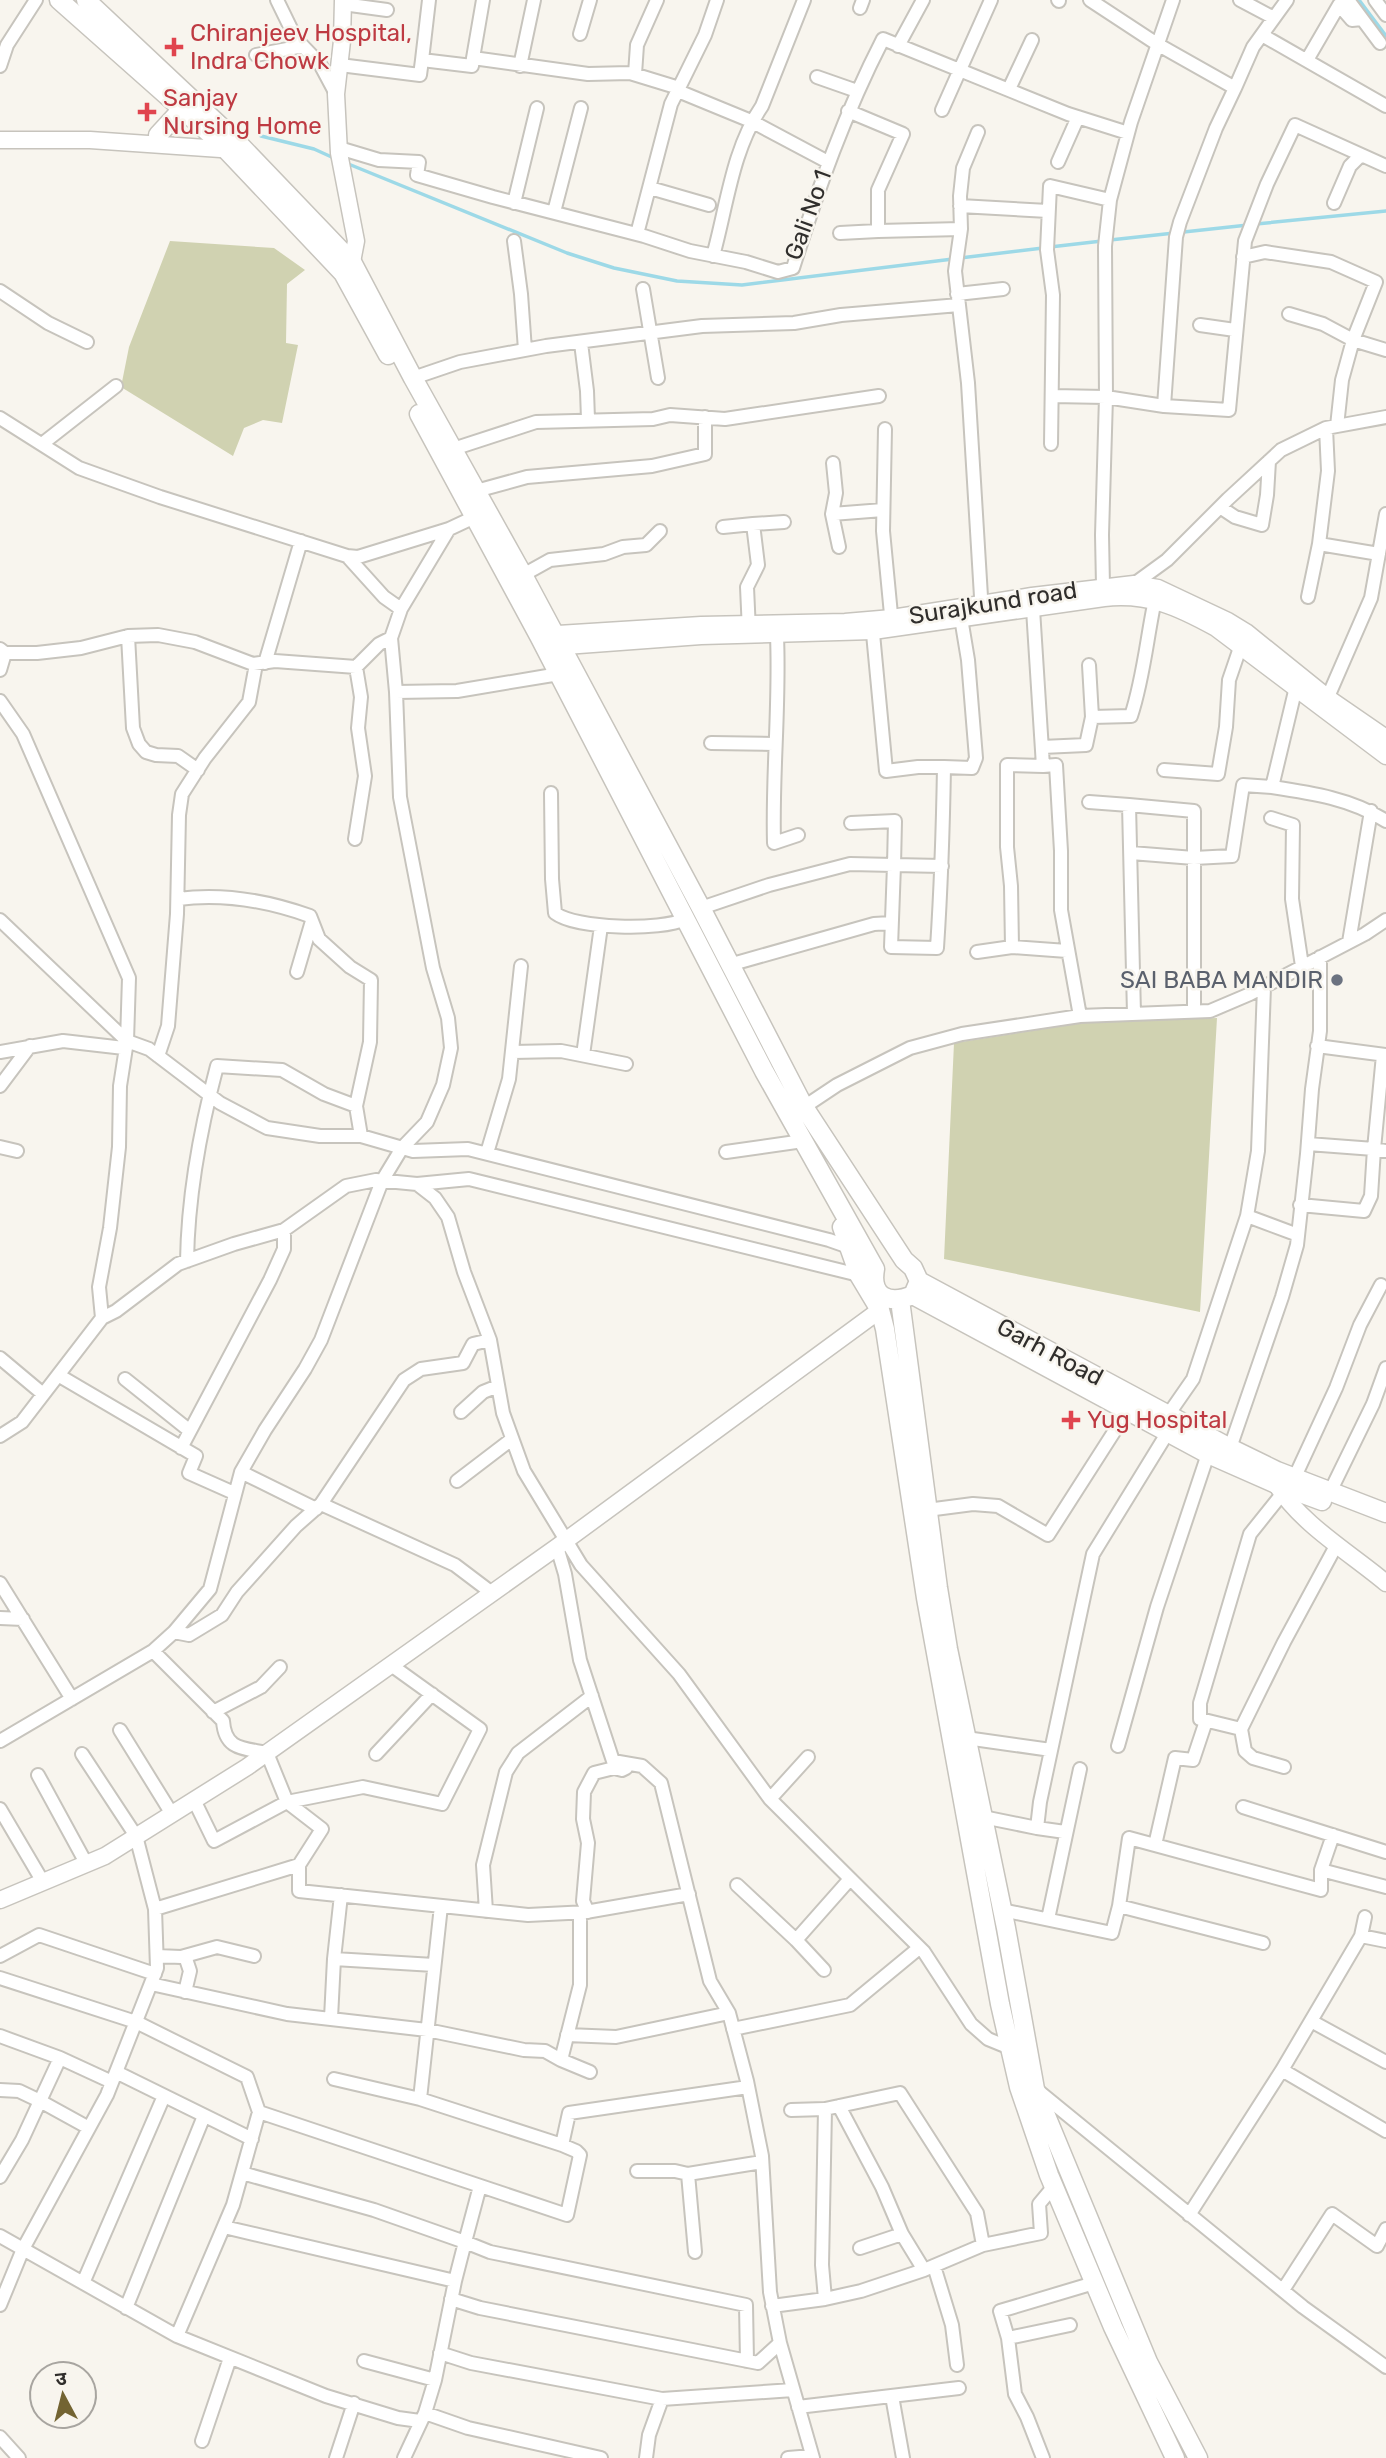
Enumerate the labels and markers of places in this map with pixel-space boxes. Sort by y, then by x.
place label: Chiranjeev Hospital, Indra Chowk [190,19,412,75]
marker: Chiranjeev Hospital, Indra Chowk [164,37,184,57]
place label: Sanjay Nursing Home [163,84,322,140]
marker: Sanjay Nursing Home [137,102,157,122]
place label: SAI BABA MANDIR [1120,966,1323,994]
marker: SAI BABA MANDIR [1329,972,1345,988]
place label: Yug Hospital [1087,1406,1227,1434]
marker: Yug Hospital [1061,1410,1081,1430]

